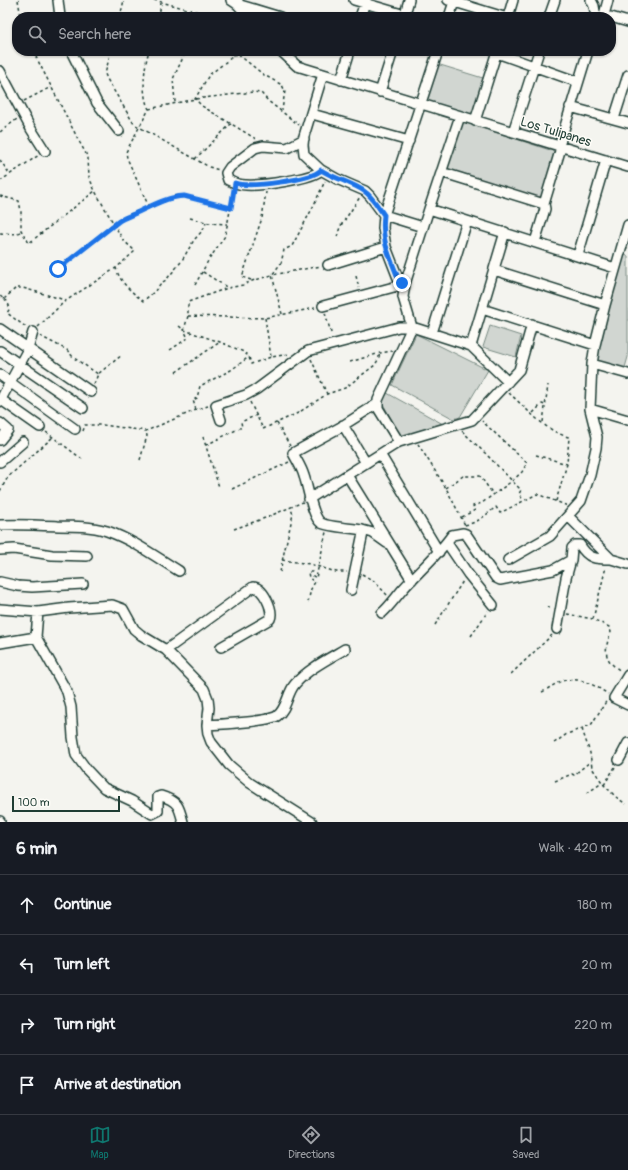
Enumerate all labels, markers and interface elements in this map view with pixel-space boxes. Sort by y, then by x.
search box [12,12,616,56]
icon: search [26,23,48,45]
text: Search here [58,25,131,44]
street label: Los Tulipanes [518,114,593,150]
route start [49,260,67,278]
route end [393,274,411,292]
scale bar [12,794,120,813]
text: 100 m [18,796,49,809]
text: 6 min [16,838,57,859]
text: Walk · 420 m [538,840,612,856]
icon: ahead [16,894,38,916]
text: Continue [54,895,112,914]
text: 180 m [577,897,612,913]
icon: left [16,954,38,976]
text: Turn left [54,955,110,974]
text: 20 m [581,957,612,973]
icon: right [16,1014,38,1036]
text: Turn right [54,1015,115,1034]
text: 220 m [574,1017,612,1033]
icon: arrive [16,1074,38,1096]
text: Arrive at destination [54,1075,181,1094]
tab: Map [89,1124,111,1161]
tab: Directions [288,1124,335,1161]
tab: Saved [512,1124,539,1161]

